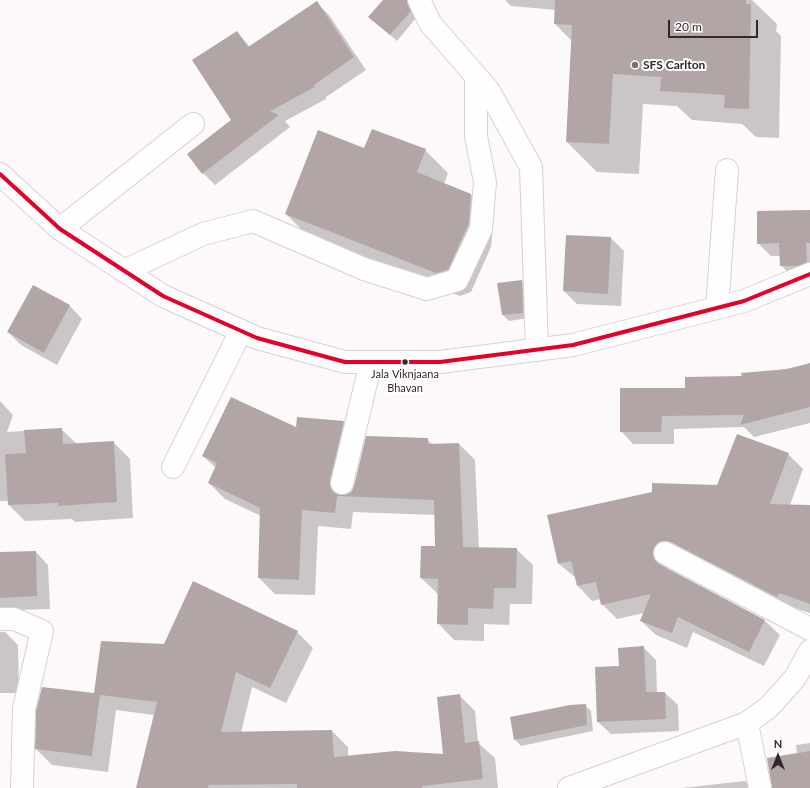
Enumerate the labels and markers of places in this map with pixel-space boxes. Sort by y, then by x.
place label: SFS Carlton [643,58,705,72]
marker: SFS Carlton [630,60,640,70]
marker: Jala Viknjaana Bhavan [400,357,410,367]
place label: Jala Viknjaana Bhavan [371,367,439,393]

